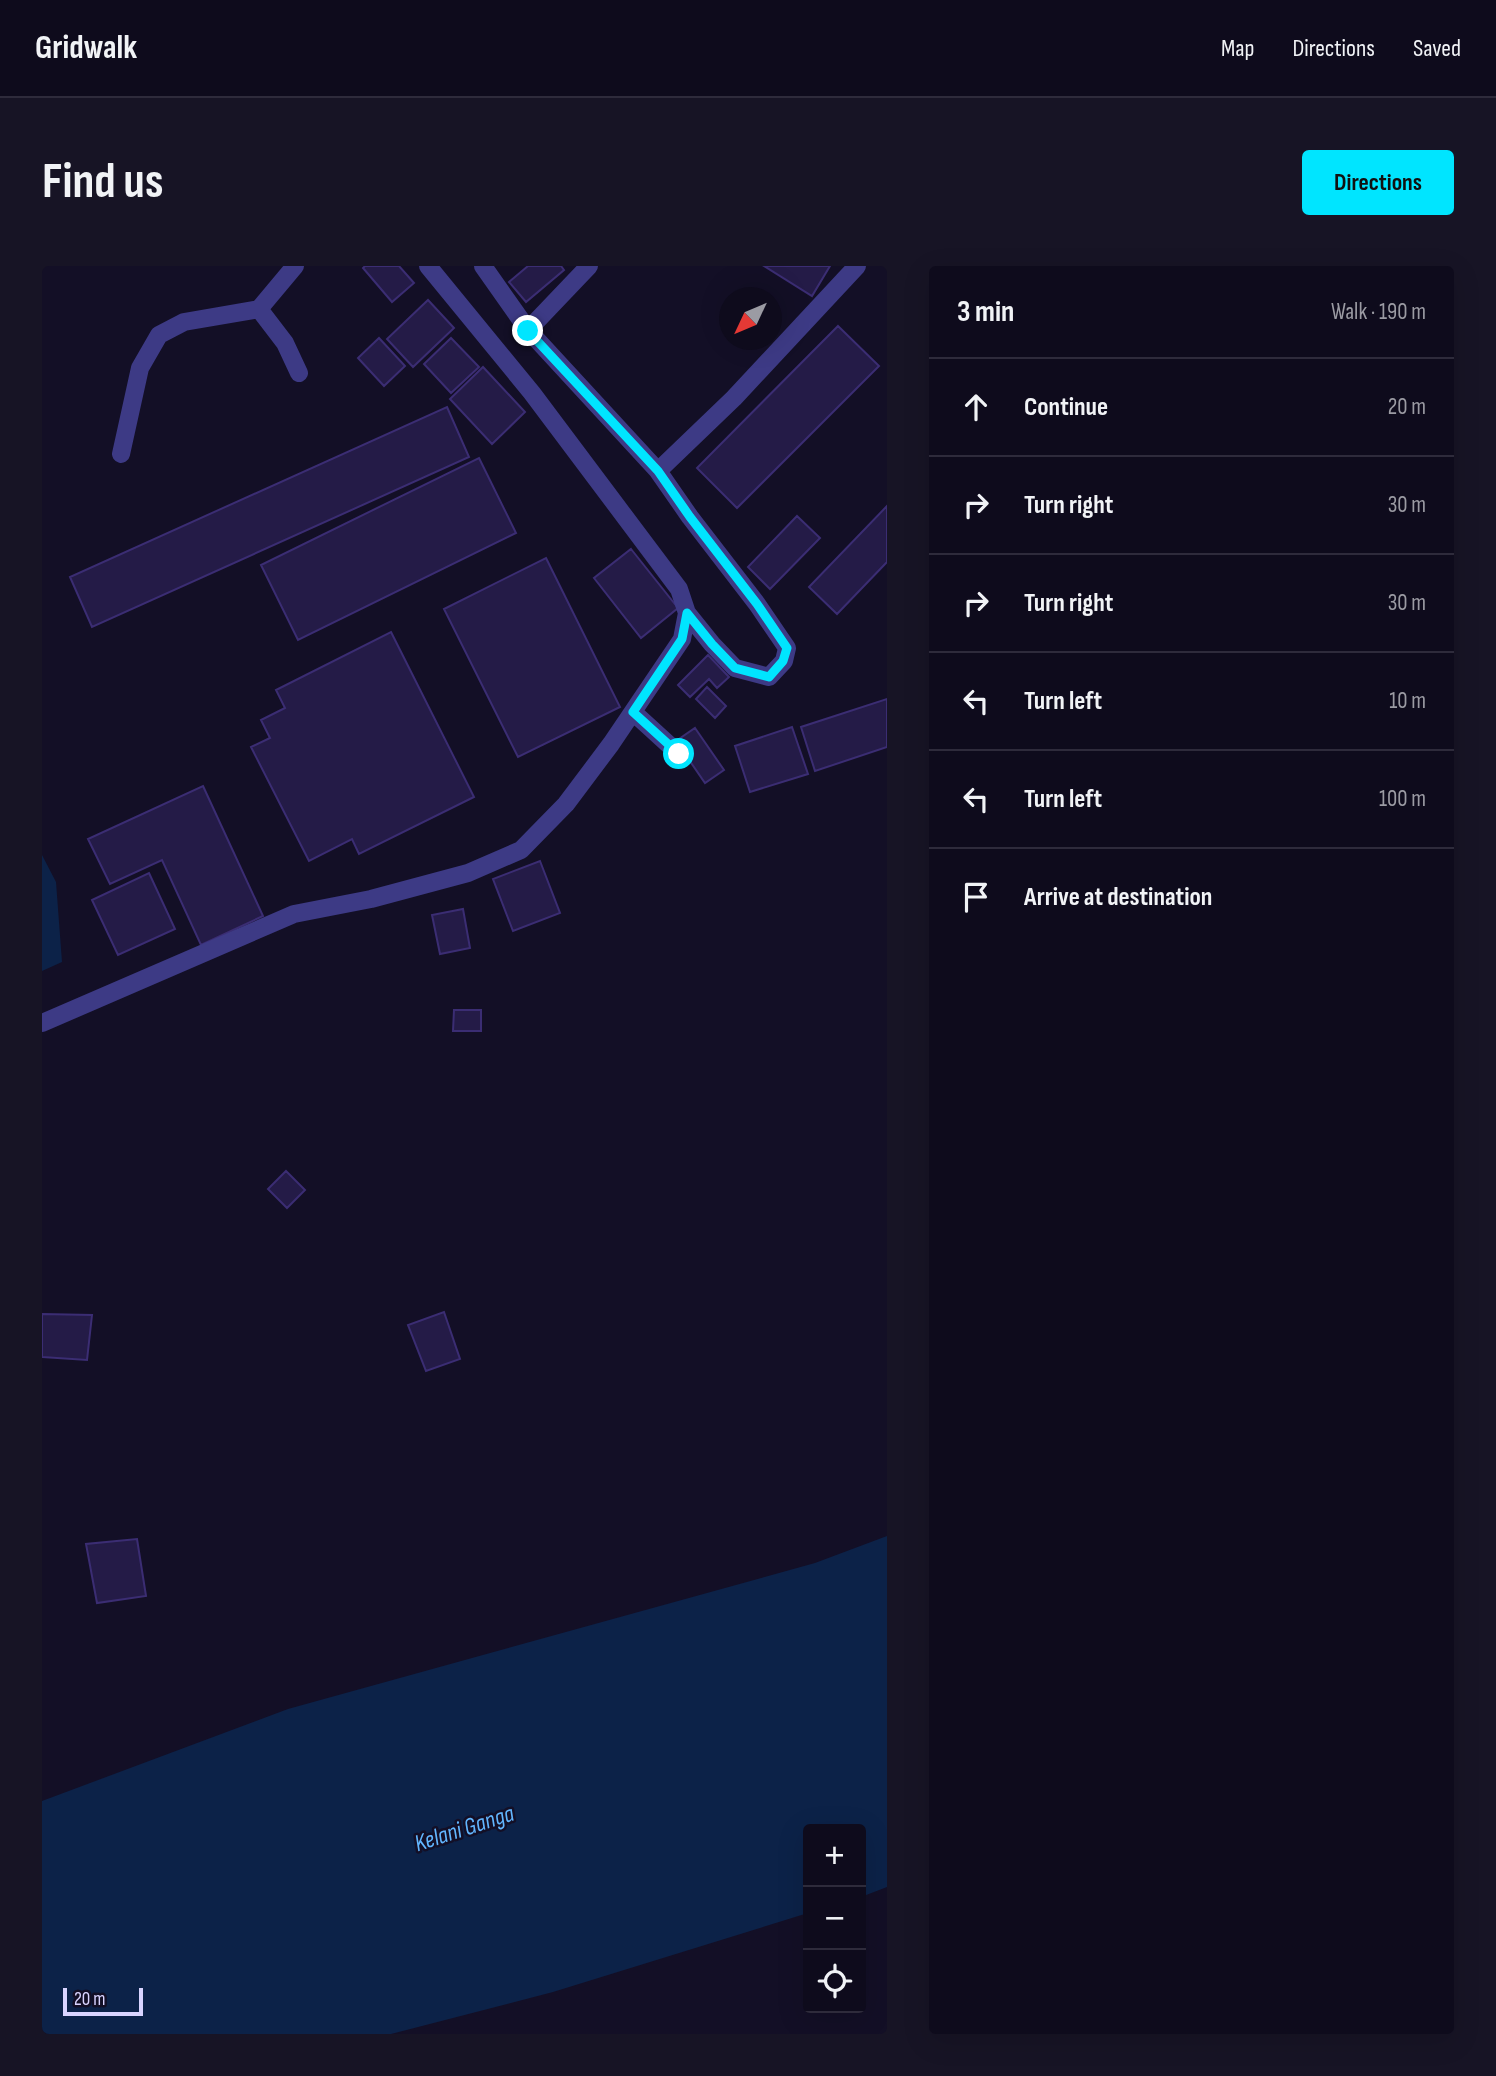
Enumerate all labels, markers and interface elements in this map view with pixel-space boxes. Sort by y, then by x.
text: Gridwalk [35,28,137,68]
text: Map [1221,34,1254,63]
text: Directions [1292,34,1375,63]
text: Saved [1413,34,1461,63]
button: Directions [1302,150,1454,215]
text: Find us [42,153,164,212]
north arrow [719,287,782,350]
text: 3 min [957,294,1014,330]
text: Walk · 190 m [1331,298,1426,326]
route end [512,315,543,346]
icon: ahead [957,388,995,426]
text: Continue [1024,392,1108,423]
text: 20 m [1388,393,1426,421]
icon: right [957,486,995,524]
text: Turn right [1024,490,1113,521]
text: 30 m [1388,491,1426,519]
icon: right [957,584,995,622]
text: Turn right [1024,588,1113,619]
text: 30 m [1388,589,1426,617]
icon: left [957,682,995,720]
text: Turn left [1024,686,1102,717]
text: 10 m [1389,687,1426,715]
route start [663,738,694,769]
icon: left [957,780,995,818]
text: Turn left [1024,784,1102,815]
text: 100 m [1379,785,1426,813]
icon: arrive [957,878,995,916]
text: Arrive at destination [1024,882,1212,913]
water label: Kelani Ganga [411,1799,518,1858]
map controls [803,1824,866,2013]
button: + [803,1824,866,1887]
button: − [803,1887,866,1950]
button: locate [803,1950,866,2013]
scale bar [63,1985,144,2017]
text: 20 m [74,1988,106,2011]

